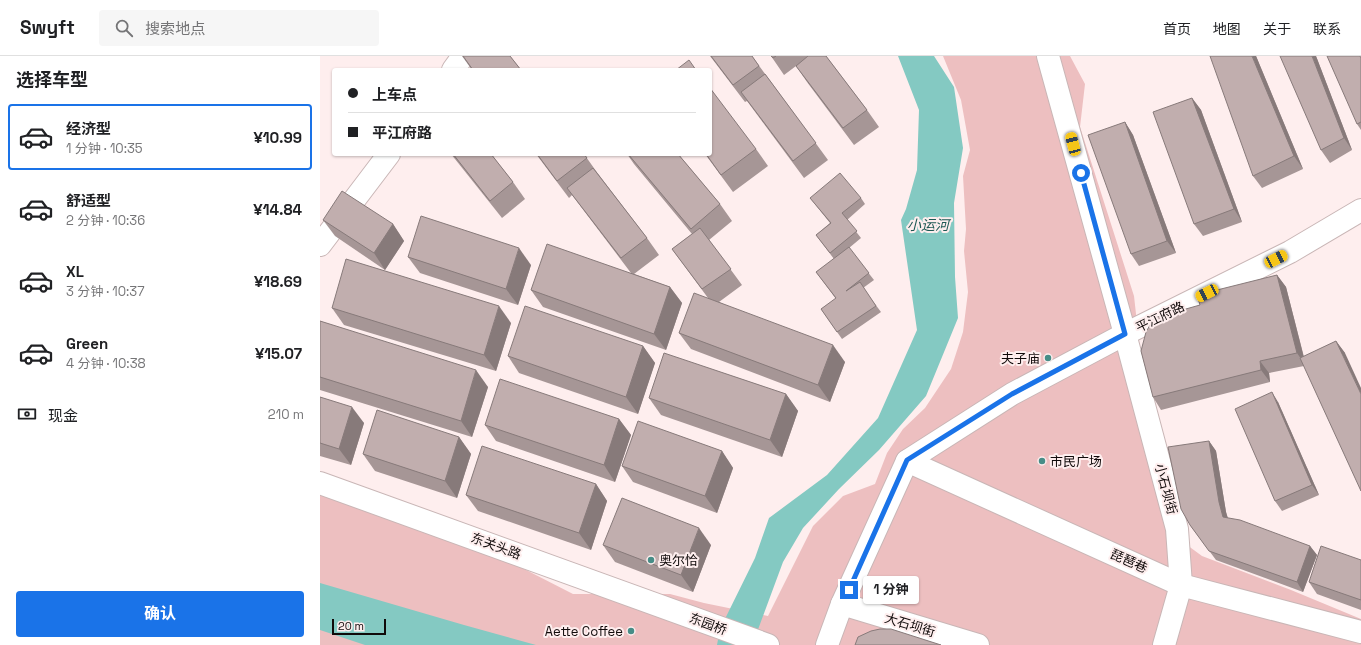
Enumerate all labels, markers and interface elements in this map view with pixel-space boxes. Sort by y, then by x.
search box [99,10,379,46]
text: Swyft [20,15,75,40]
icon: search [113,17,135,39]
text: 搜索地点 [145,19,205,38]
text: 首页 [1163,20,1191,38]
text: 地图 [1213,20,1241,38]
text: 关于 [1263,20,1291,38]
text: 联系 [1313,20,1341,38]
text: 选择车型 [16,68,88,91]
text: 上车点 [372,85,417,104]
icon: car [18,119,54,155]
text: 经济型 [66,119,111,138]
text: 平江府路 [372,123,432,142]
text: ¥10.99 [253,128,302,147]
car [1064,131,1082,157]
text: 1 分钟 · 10:35 [66,140,143,157]
route start [1072,164,1090,182]
icon: car [18,191,54,227]
text: 舒适型 [66,191,111,210]
text: ¥14.84 [253,200,302,219]
text: 2 分钟 · 10:36 [66,212,145,229]
water label: 小运河 [907,216,952,234]
car [1263,248,1289,270]
text: XL [66,262,84,281]
icon: car [18,263,54,299]
text: ¥18.69 [254,272,302,291]
car [1194,282,1220,304]
text: 3 分钟 · 10:37 [66,283,145,300]
street label: 平江府路 [1133,298,1187,336]
text: Green [66,334,108,353]
icon: car [18,335,54,371]
text: ¥15.07 [255,344,302,363]
place label: 夫子庙 [1001,350,1040,367]
marker: 夫子庙 [1043,353,1053,363]
text: 4 分钟 · 10:38 [66,355,146,372]
icon: cash [16,403,38,425]
text: 现金 [48,406,78,425]
text: 210 m [268,406,304,423]
place label: 市民广场 [1050,453,1102,470]
marker: 市民广场 [1037,456,1047,466]
street label: 小石坝街 [1151,462,1181,516]
street label: 东关头路 [469,529,523,563]
street label: 琵琶巷 [1108,545,1150,577]
place label: 奥尔恰 [659,552,698,569]
marker: 奥尔恰 [646,555,656,565]
callout: 1 分钟 [863,576,919,604]
route end [840,581,858,599]
text: 1 分钟 [873,581,909,598]
button: 确认 [16,591,304,637]
street label: 东园桥 [687,609,729,639]
street label: 大石坝街 [883,609,937,641]
scale bar [332,617,386,636]
text: 20 m [338,619,364,633]
place label: Aette Coffee [545,623,623,640]
marker: Aette Coffee [626,626,636,636]

